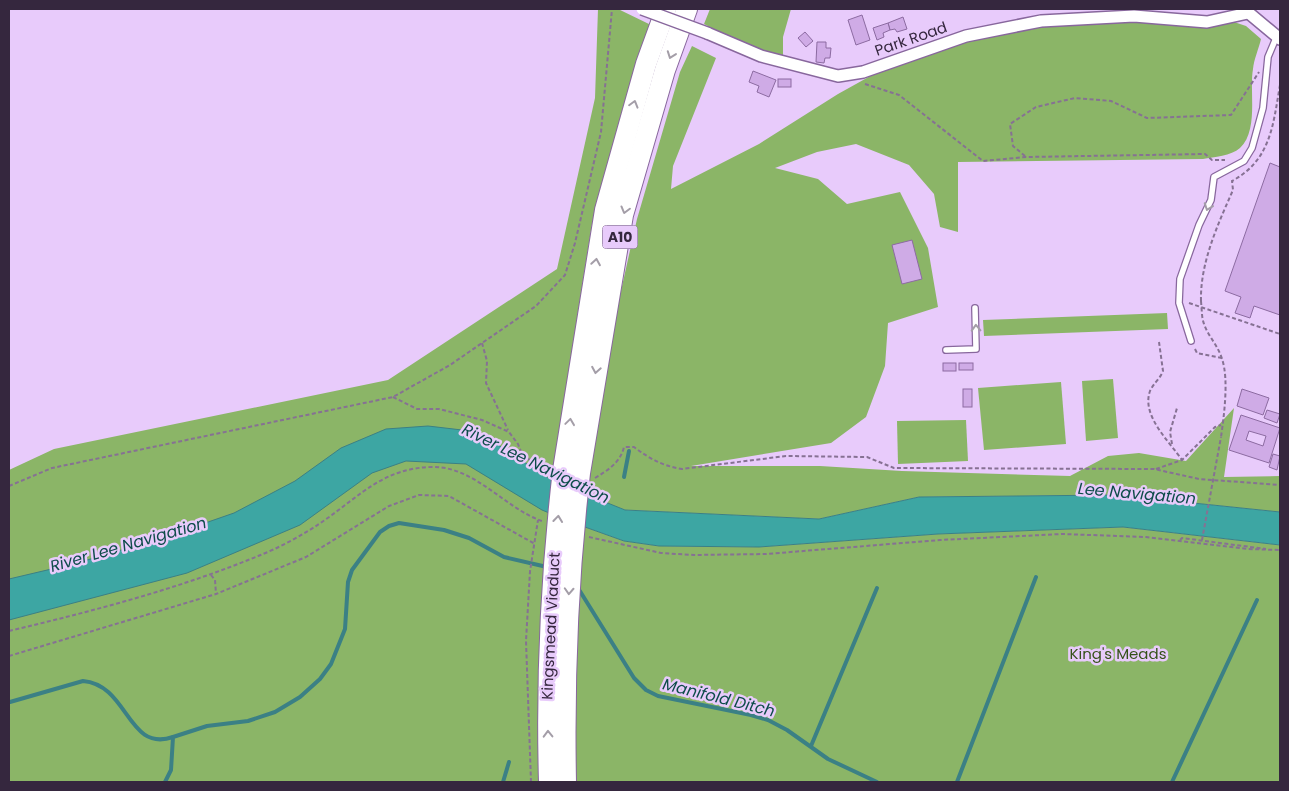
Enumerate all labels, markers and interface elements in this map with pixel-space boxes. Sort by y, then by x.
street label: Park Road [872,16,950,61]
one-way arrow [667,50,677,58]
one-way arrow [629,100,639,108]
one-way arrow [1204,202,1214,211]
one-way arrow [620,206,631,215]
road number: A10 [602,226,638,248]
one-way arrow [591,257,601,266]
one-way arrow [970,324,981,332]
one-way arrow [592,366,602,375]
water label: River Lee Navigation [458,418,613,509]
one-way arrow [564,418,575,426]
water label: Lee Navigation [1077,477,1197,510]
water label: River Lee Navigation [47,511,209,578]
one-way arrow [552,515,563,523]
street label: Kingsmead Viaduct [536,552,565,700]
one-way arrow [564,587,575,595]
park label: King's Meads [1070,643,1167,664]
water label: Manifold Ditch [660,672,777,723]
one-way arrow [542,729,553,737]

